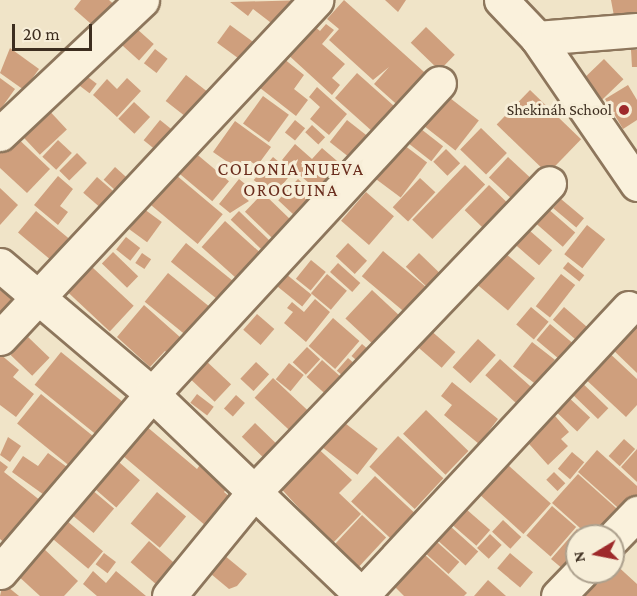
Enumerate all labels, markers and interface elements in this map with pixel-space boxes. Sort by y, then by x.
scale bar [15,12,94,50]
text: 20 m [23,24,60,44]
place label: Shekináh School [507,100,612,120]
marker: Shekináh School [617,103,631,117]
district label: COLONIA NUEVA OROCUINA [218,159,364,201]
north arrow [565,524,625,584]
text: N [569,550,588,564]

